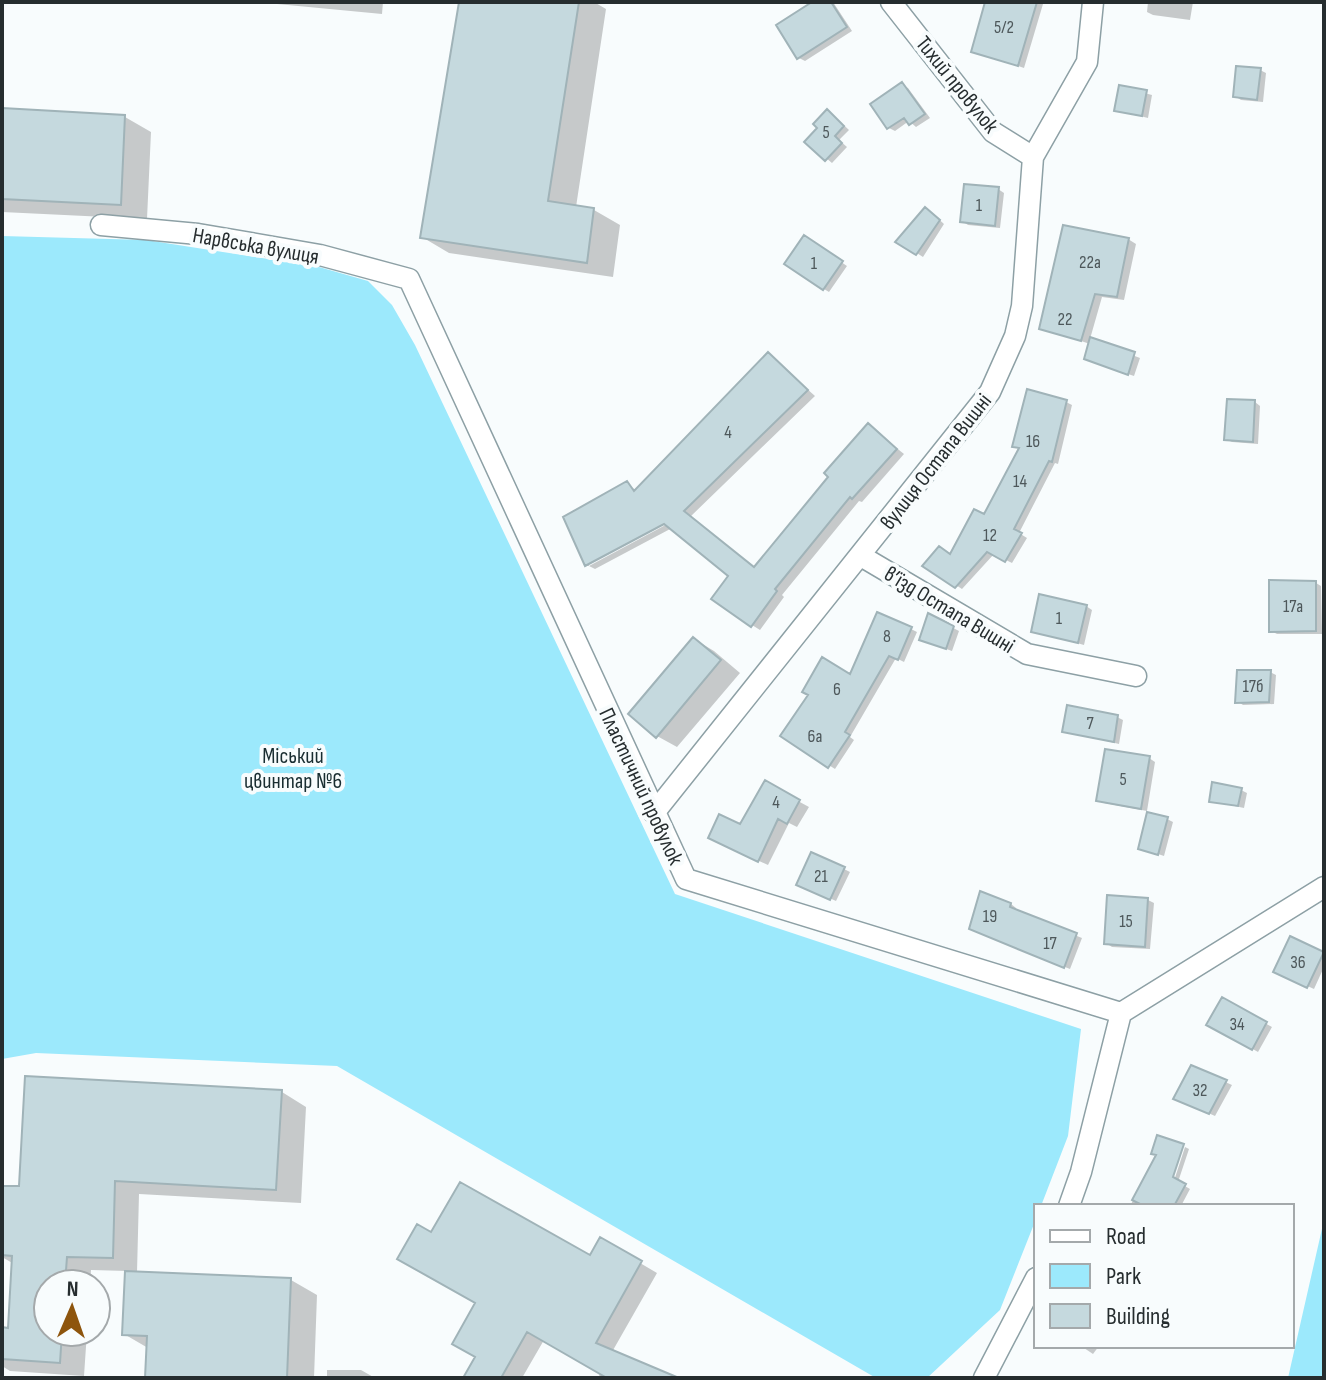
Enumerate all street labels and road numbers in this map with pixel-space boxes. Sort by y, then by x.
street label: Тихий провулок [910,31,1005,139]
street label: Нарвська вулиця [190,222,321,271]
street label: вулиця Остапа Вишні [875,388,998,535]
street label: в’їзд Остапа Вишні [879,561,1019,660]
street label: Пластичний провулок [592,704,689,870]

